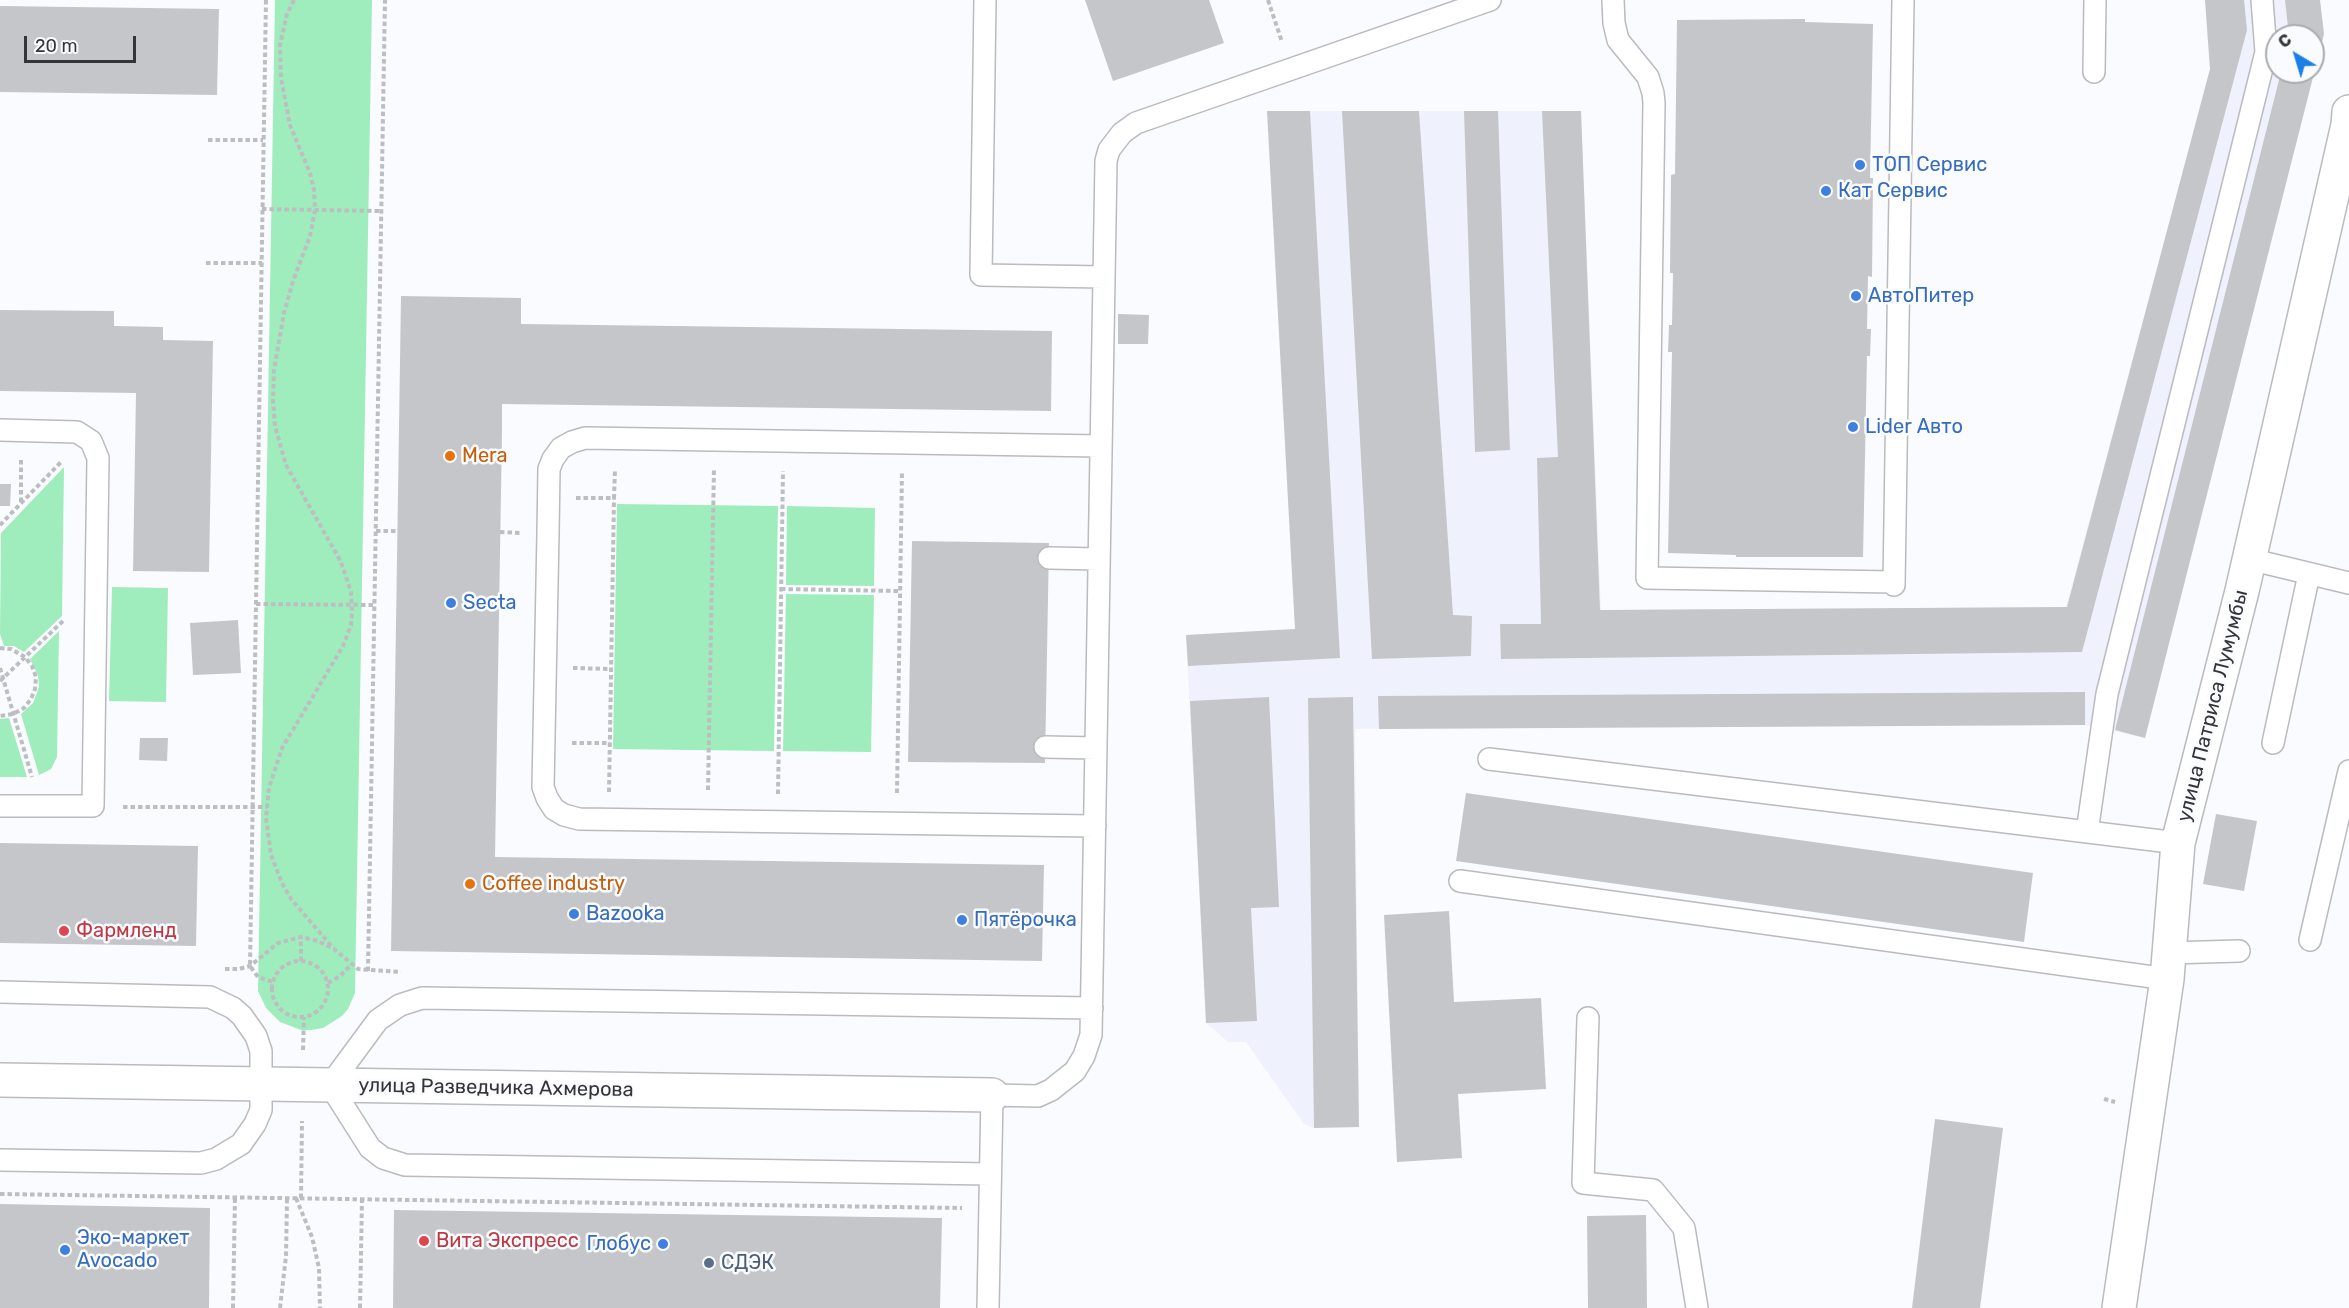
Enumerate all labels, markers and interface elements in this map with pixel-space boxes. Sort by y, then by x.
scale bar [27,24,140,62]
north arrow [2265,24,2325,84]
text: С [2275,30,2295,52]
text: 20 m [35,35,77,57]
place label: ТОП Сервис [1872,153,1987,177]
marker: ТОП Сервис [1853,158,1867,172]
place label: Кат Сервис [1838,179,1948,203]
marker: Кат Сервис [1819,184,1833,198]
place label: АвтоПитер [1868,284,1974,308]
marker: АвтоПитер [1849,289,1863,303]
place label: Lider Авто [1865,415,1963,439]
marker: Lider Авто [1846,420,1860,434]
place label: Mera [462,444,508,468]
marker: Mera [443,449,457,463]
street label: улица Патриса Лумумбы [2173,588,2253,824]
place label: Secta [463,591,517,615]
marker: Secta [444,596,458,610]
place label: Coffee industry [482,872,625,896]
marker: Coffee industry [463,877,477,891]
place label: Bazooka [586,902,665,926]
marker: Bazooka [567,907,581,921]
place label: Пятёрочка [974,908,1077,932]
marker: Пятёрочка [955,913,969,927]
place label: Фармленд [76,919,177,943]
marker: Фармленд [57,924,71,938]
street label: улица Разведчика Ахмерова [358,1074,634,1102]
place label: Эко-маркет Avocado [77,1226,189,1273]
place label: Вита Экспресс [436,1229,579,1253]
place label: Глобус [587,1232,651,1256]
marker: Вита Экспресс [417,1234,431,1248]
marker: Глобус [656,1237,670,1251]
marker: Эко-маркет Avocado [58,1243,72,1257]
place label: СДЭК [721,1251,774,1275]
marker: СДЭК [702,1256,716,1270]

